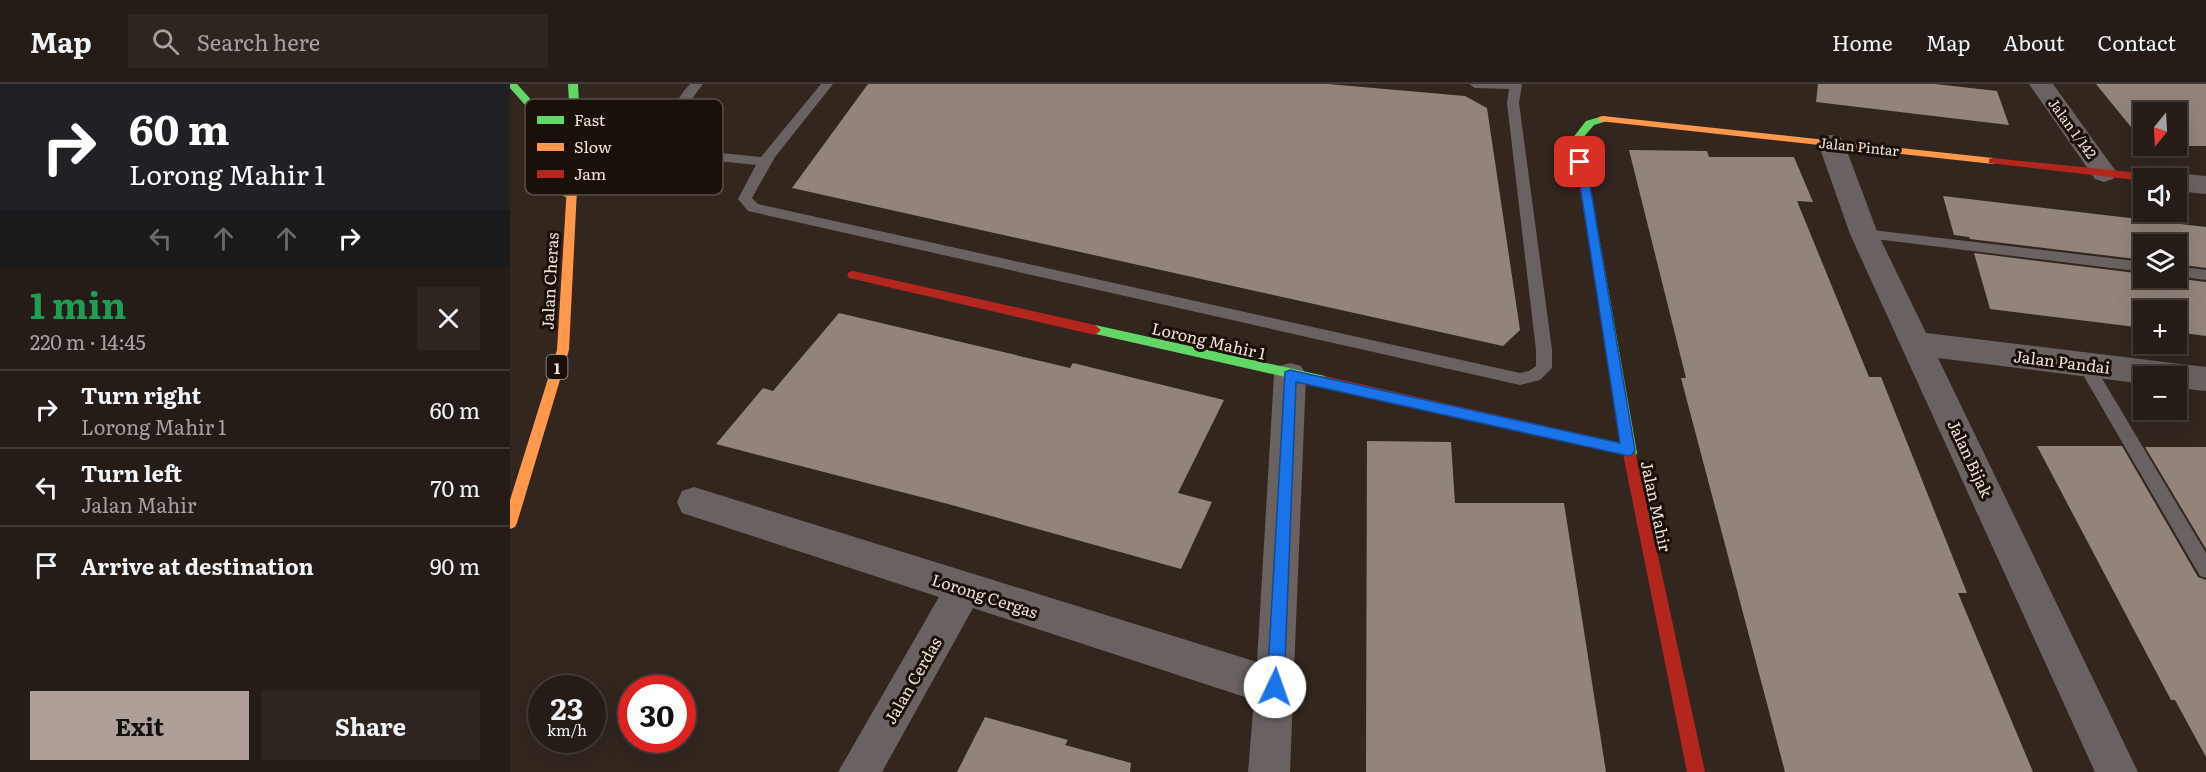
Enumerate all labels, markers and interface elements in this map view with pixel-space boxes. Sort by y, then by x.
search box [128,14,548,68]
text: Map [30,20,92,62]
icon: search [149,25,182,58]
text: Search here [197,25,320,58]
text: Home [1832,26,1893,57]
text: Map [1926,26,1970,57]
text: About [2003,26,2065,57]
text: Contact [2098,26,2176,57]
street label: Jalan 1/142 [2044,94,2102,162]
text: 60 m [129,96,230,158]
legend [525,99,723,195]
north arrow [2133,102,2187,156]
map controls [2133,102,2187,420]
text: Fast [574,107,606,131]
icon: right [30,108,108,186]
street label: Jalan Pintar [1818,132,1900,160]
text: Slow [574,134,612,158]
pin [1554,136,1605,187]
icon: arrive [1563,145,1596,178]
text: Lorong Mahir 1 [129,153,325,193]
text: Jam [574,161,607,185]
button: sound [2133,168,2187,222]
icon: left [144,222,177,255]
icon: ahead [207,222,240,255]
icon: ahead [270,222,303,255]
icon: right [333,222,366,255]
street label: Jalan Cheras [534,232,564,330]
button: layers [2133,234,2187,288]
text: 1 min [30,277,126,330]
button: close [417,287,480,350]
button: + [2133,300,2187,354]
street label: Lorong Mahir 1 [1150,315,1269,365]
text: 220 m · 14:45 [30,326,146,356]
street label: Jalan Pandai [2012,343,2112,379]
road number: 1 [546,355,567,379]
button: − [2133,366,2187,420]
text: Turn right [81,378,201,411]
icon: right [30,393,63,426]
text: 60 m [430,393,480,426]
text: Lorong Mahir 1 [81,411,226,441]
street label: Jalan Bijak [1942,415,2000,501]
text: Turn left [81,456,182,489]
street label: Jalan Mahir [1636,458,1678,554]
icon: left [30,471,63,504]
text: 70 m [430,471,480,504]
text: Jalan Mahir [81,489,196,519]
icon: arrive [30,549,63,582]
text: Arrive at destination [81,549,314,582]
text: 90 m [430,549,480,582]
street label: Lorong Cergas [929,567,1041,623]
street label: Jalan Cerdas [877,632,947,728]
position arrow [1243,655,1307,719]
speed limit sign: 30 [618,675,696,753]
text: 23 [551,685,583,729]
button: Exit [30,691,249,760]
button: Share [261,691,480,760]
text: km/h [547,718,587,741]

